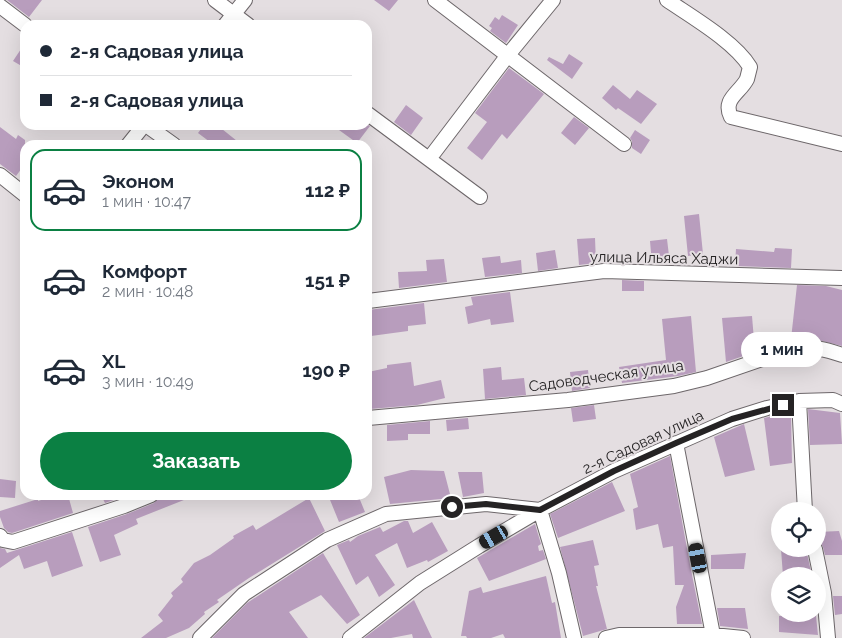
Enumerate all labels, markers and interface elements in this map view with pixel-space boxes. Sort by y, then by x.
text: 2-я Садовая улица [70,40,244,62]
text: 2-я Садовая улица [70,89,244,111]
icon: car [42,168,87,213]
text: Эконом [102,170,174,192]
text: 112 ₽ [305,179,350,201]
text: 1 мин · 10:47 [102,192,191,211]
street label: улица Ильяса Хаджи [590,248,738,268]
icon: car [42,258,87,303]
text: Комфорт [102,260,187,282]
text: 151 ₽ [305,269,350,291]
text: 2 мин · 10:48 [102,282,194,301]
callout: 1 мин [742,332,824,368]
text: 1 мин [761,340,803,359]
icon: car [42,348,87,393]
text: XL [102,350,125,372]
street label: Садоводческая улица [527,356,685,396]
text: 190 ₽ [302,359,350,381]
text: 3 мин · 10:49 [102,372,194,391]
route end [772,394,794,416]
street label: 2-я Садовая улица [580,406,706,478]
button: Заказать [40,432,352,490]
route start [441,496,463,518]
map controls [771,502,826,622]
button: locate [771,502,826,557]
car [477,523,510,551]
car [687,542,708,574]
button: layers [771,567,826,622]

